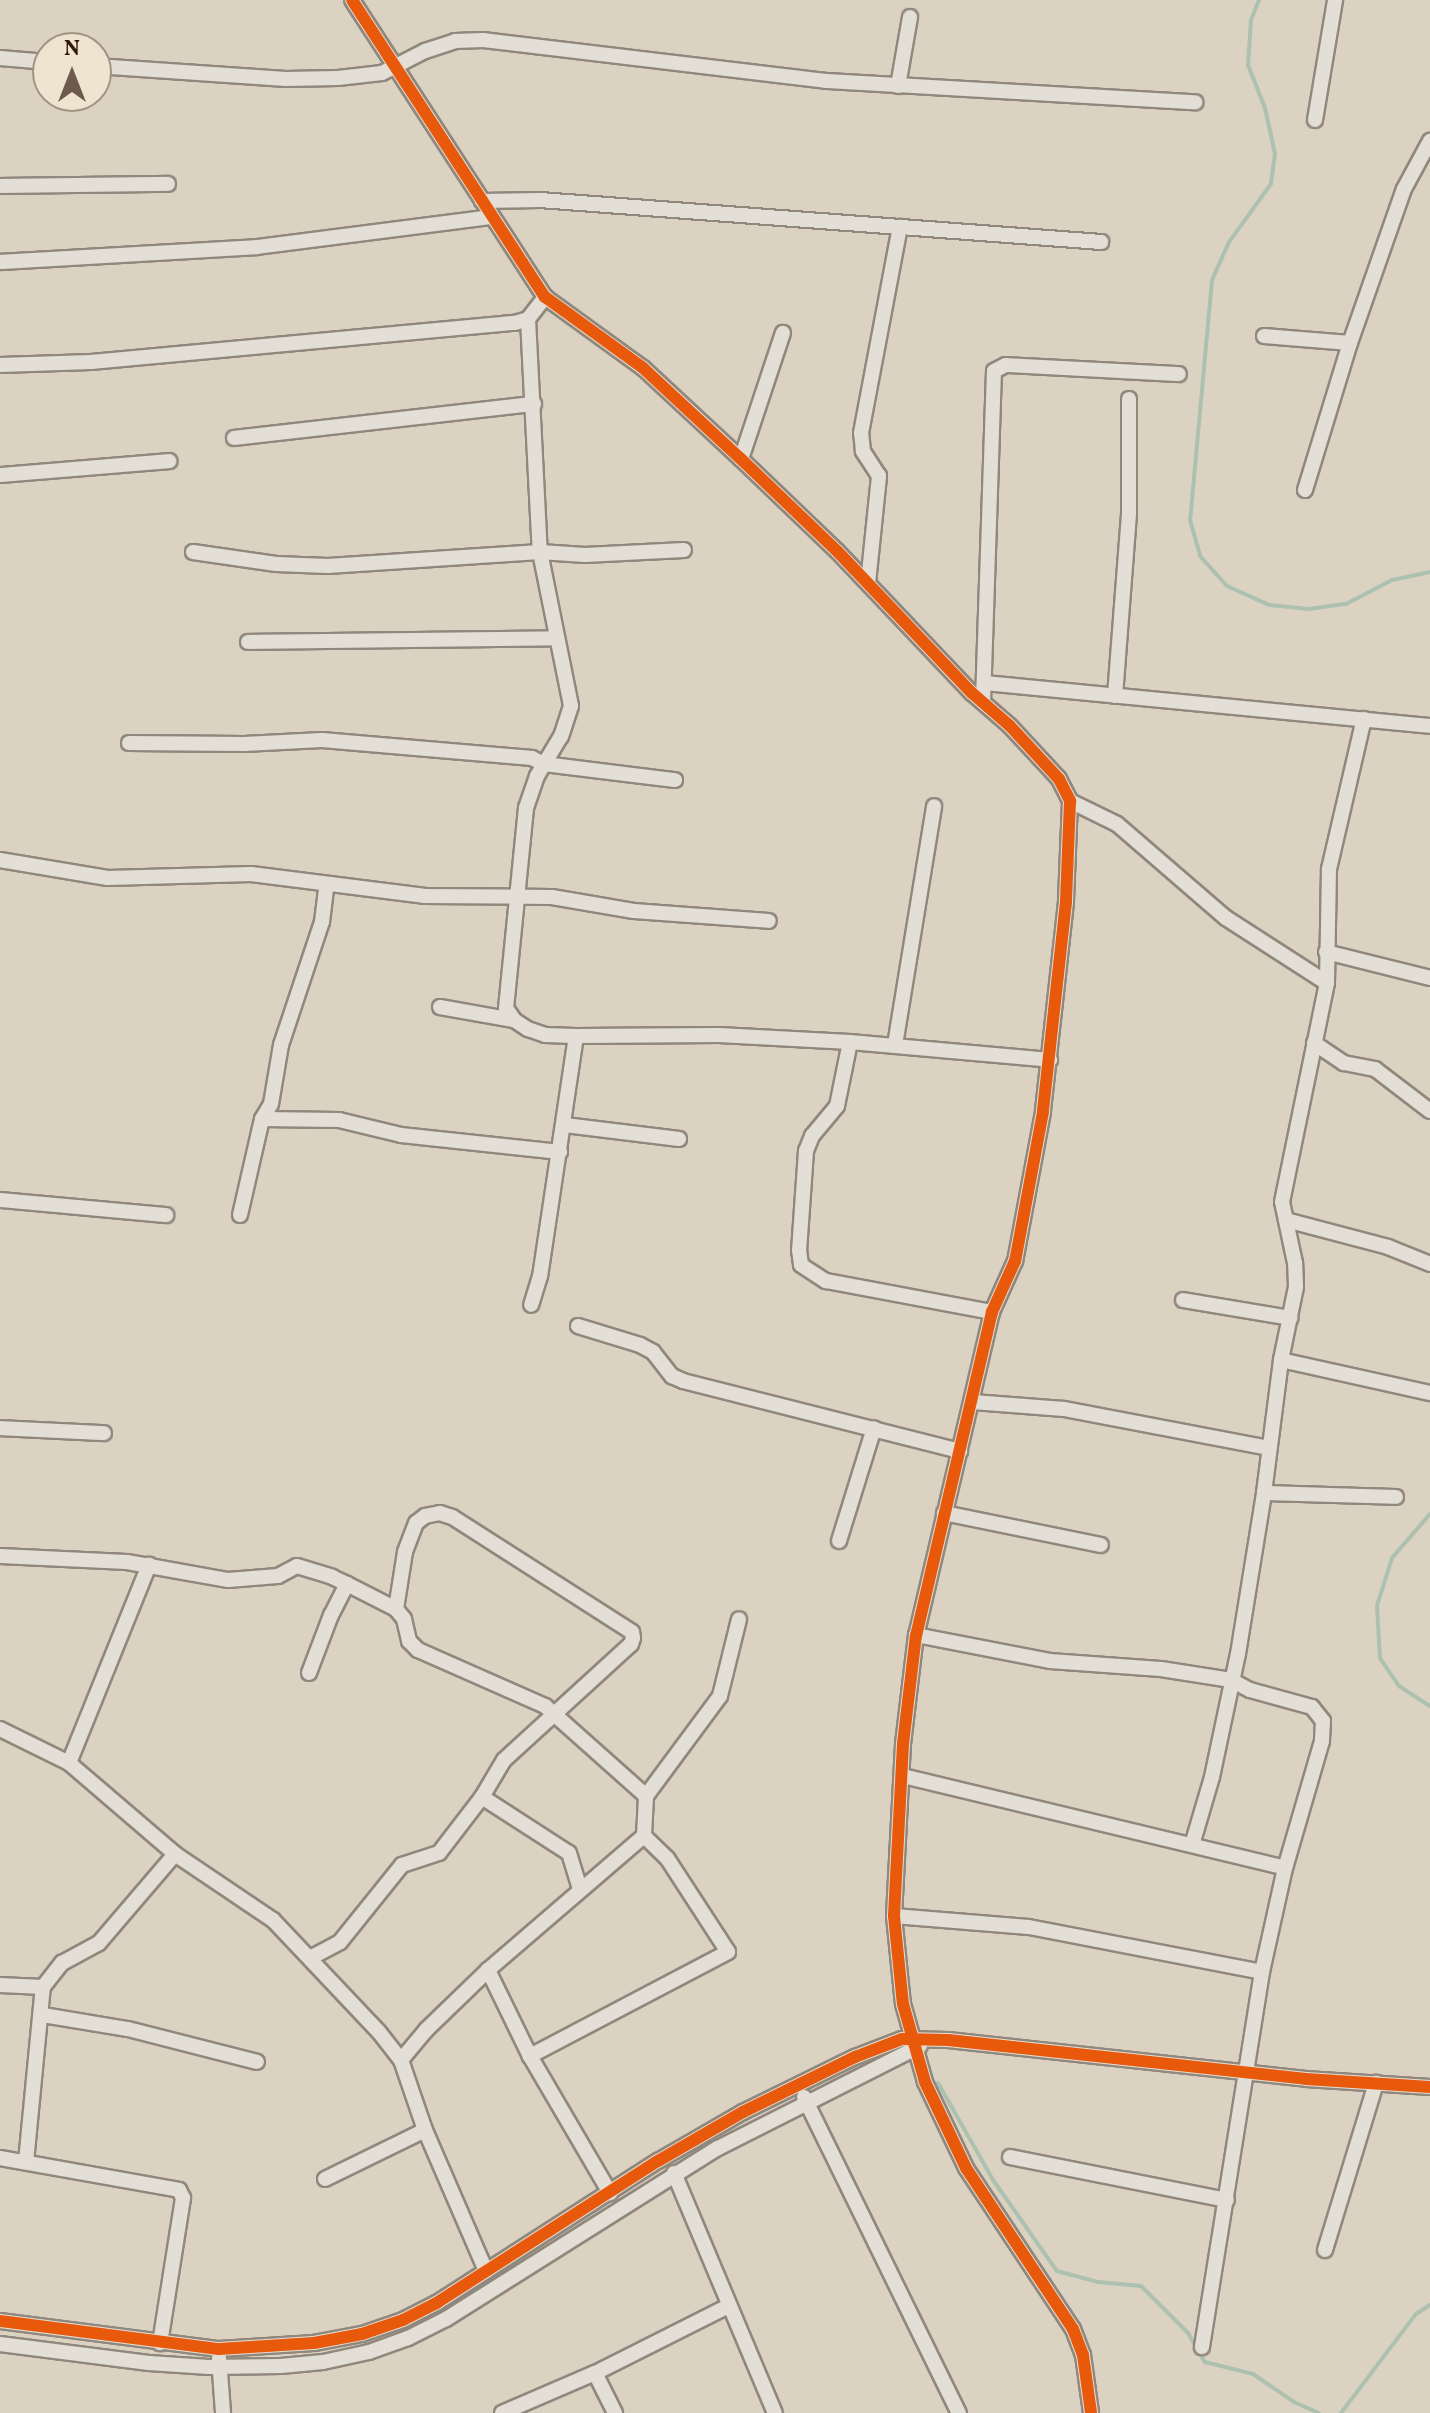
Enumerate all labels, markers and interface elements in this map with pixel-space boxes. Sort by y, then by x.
north arrow [32,32,112,112]
text: N [64,34,80,65]

